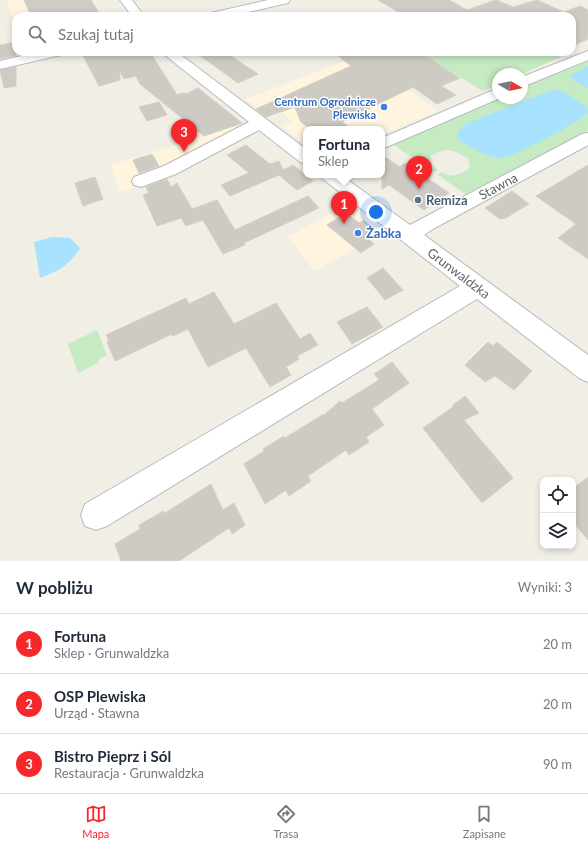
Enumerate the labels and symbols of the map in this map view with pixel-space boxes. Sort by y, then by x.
north arrow [492,68,528,104]
place label: Centrum Ogrodnicze Plewiska [274,95,376,121]
marker: Centrum Ogrodnicze Plewiska [379,102,389,112]
pin: 3 [171,119,197,152]
pin: 2 [406,156,432,189]
street label: Stawna [476,169,520,203]
pin: 1 [331,191,357,224]
place label: Remiza [426,192,468,208]
marker: Remiza [413,195,423,205]
your location [366,202,386,222]
place label: Żabka [366,225,401,241]
marker: Żabka [353,228,363,238]
street label: Grunwaldzka [424,244,494,302]

